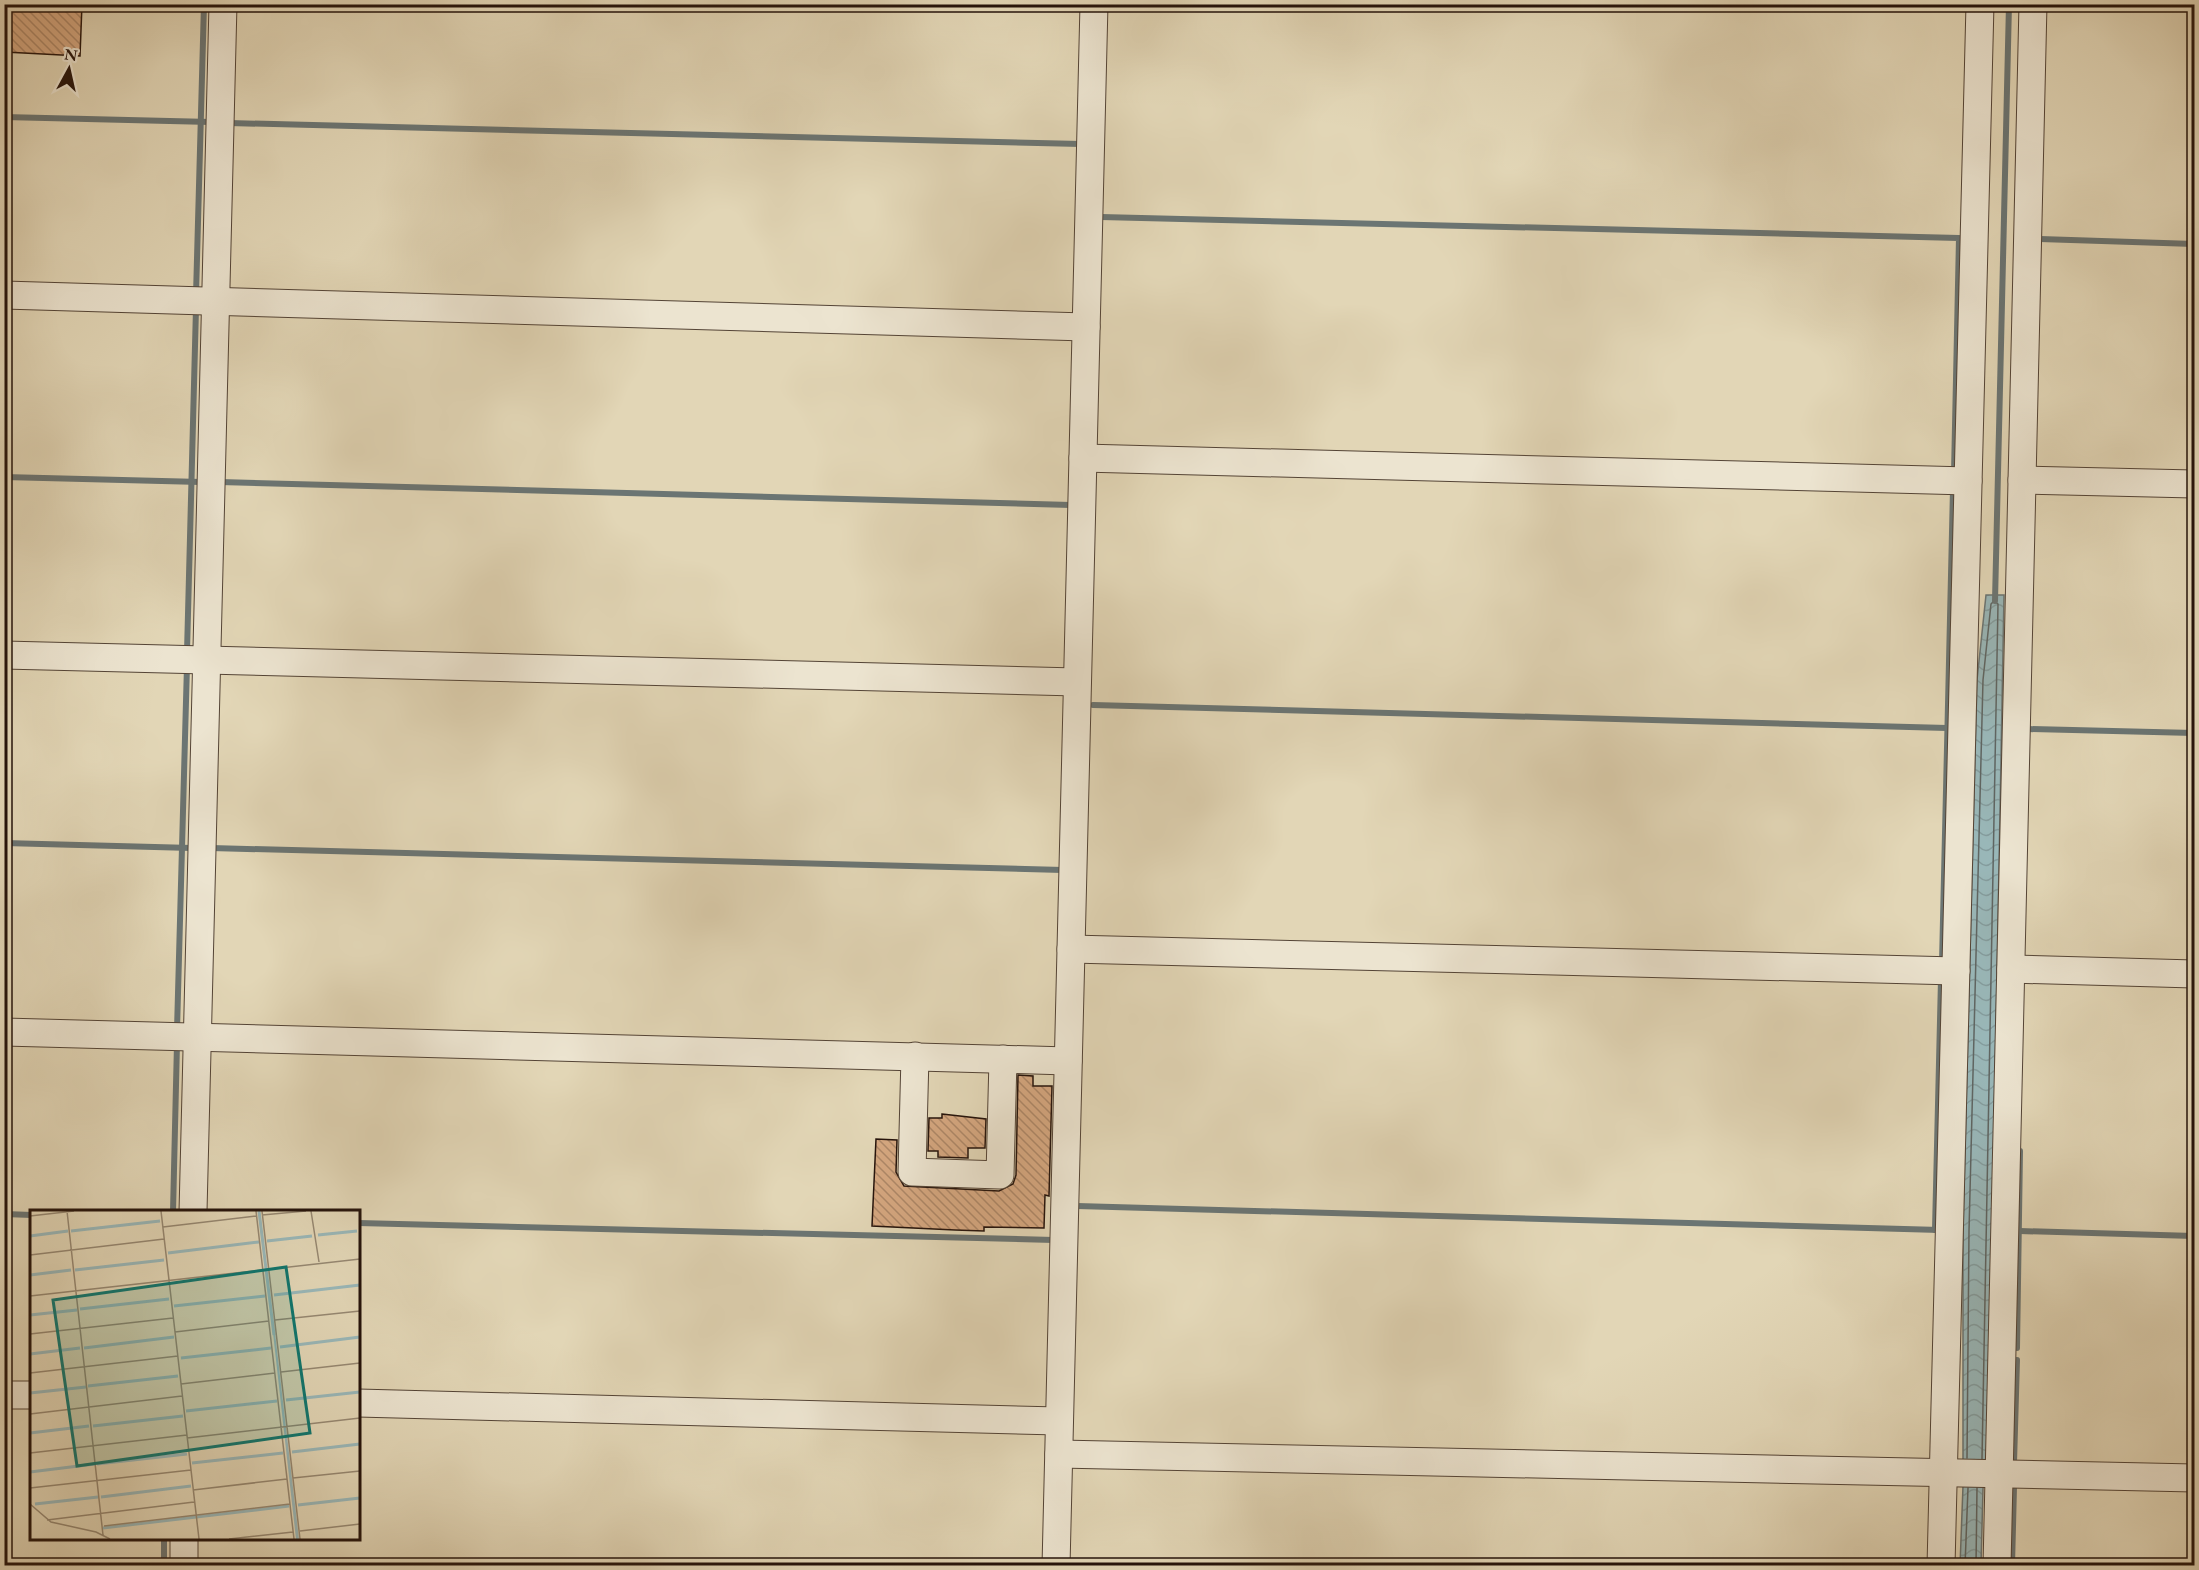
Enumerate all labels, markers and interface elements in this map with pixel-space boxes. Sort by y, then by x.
north arrow [39,39,99,99]
text: N [63,43,79,66]
inset map [30,1210,360,1540]

